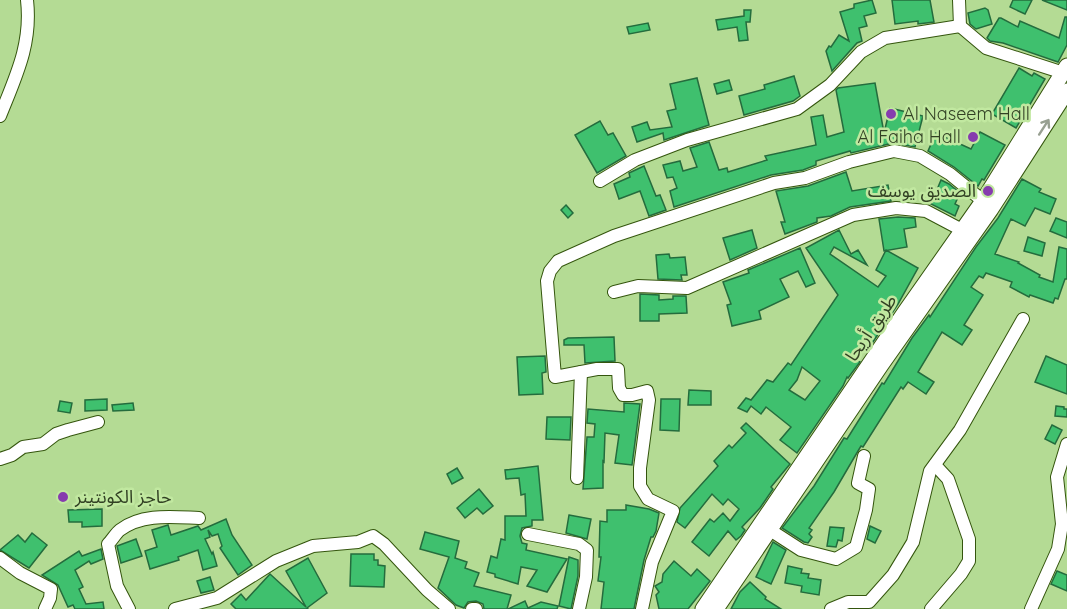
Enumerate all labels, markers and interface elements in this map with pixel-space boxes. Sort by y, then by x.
place label: Al Naseem Hall [903,102,1030,125]
marker: Al Naseem Hall [884,107,898,121]
one-way arrow [1038,119,1050,136]
place label: Al Faiha Hall [858,125,961,148]
marker: Al Faiha Hall [966,130,980,144]
place label: الصديق يوسف [868,179,976,202]
marker: الصديق يوسف [981,184,995,198]
street label: طريق أريحا [840,290,901,366]
place label: حاجز الكونتينر [74,485,172,508]
marker: حاجز الكونتينر [56,490,70,504]

